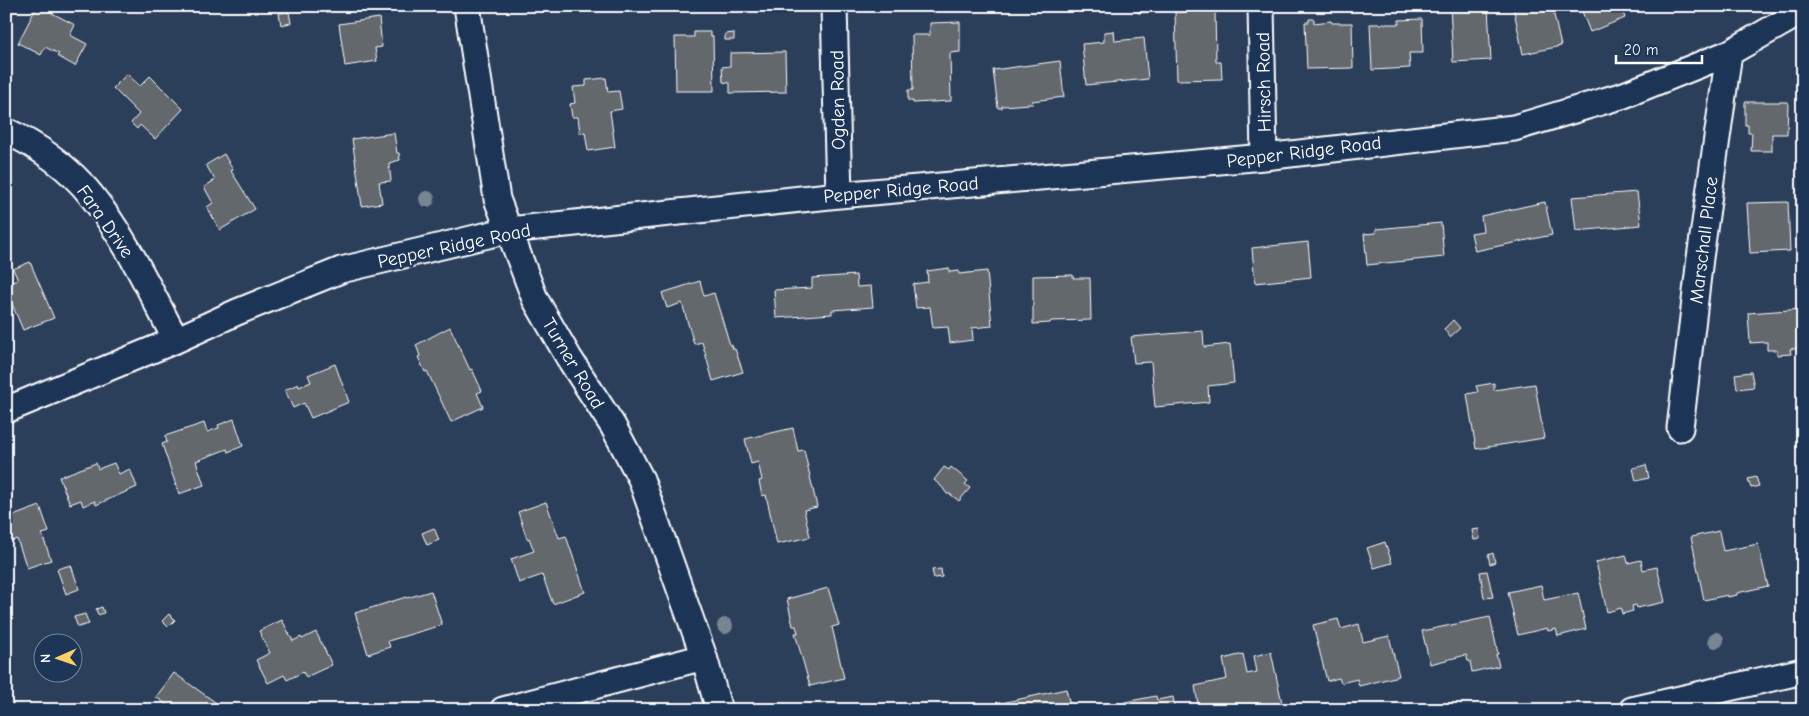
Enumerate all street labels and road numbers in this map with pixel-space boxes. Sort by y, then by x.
street label: Hirsch Road [1252,32,1276,132]
street label: Ogden Road [826,50,850,150]
street label: Pepper Ridge Road [1226,132,1383,172]
street label: Pepper Ridge Road [823,172,980,208]
street label: Marschall Place [1685,175,1723,305]
street label: Fara Drive [72,181,138,262]
street label: Pepper Ridge Road [376,219,533,273]
street label: Turner Road [537,314,609,413]

